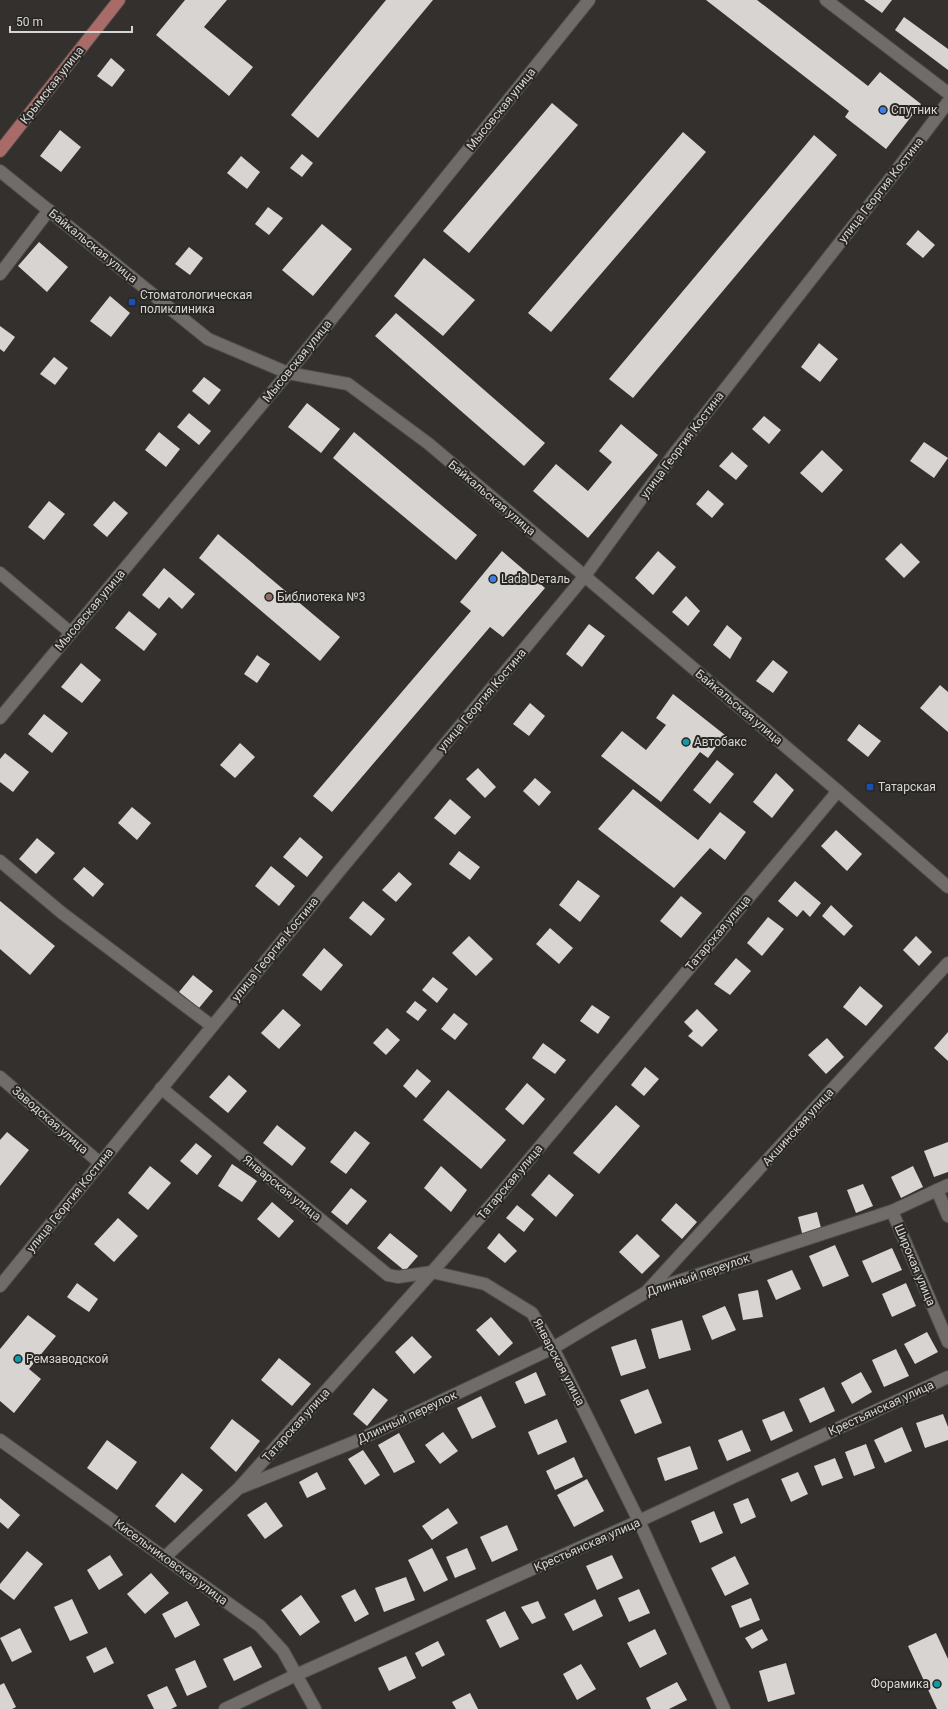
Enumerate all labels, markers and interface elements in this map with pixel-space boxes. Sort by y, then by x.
scale bar [10,8,132,34]
text: 50 m [16,15,43,29]
street label: Крымская улица [17,44,87,126]
street label: Мысовская улица [464,65,538,153]
place label: Спутник [891,103,938,117]
marker: Спутник [878,105,888,115]
street label: улица Георгия Костина [836,135,926,245]
street label: Байкальская улица [46,206,140,286]
place label: Стоматологическая поликлиника [140,288,252,316]
marker: Стоматологическая поликлиника [127,297,137,307]
street label: Мысовская улица [260,317,334,405]
street label: улица Георгия Костина [637,389,727,501]
street label: Байкальская улица [446,458,538,538]
street label: Мысовская улица [52,567,128,653]
place label: Lada Dеталь [501,572,570,586]
marker: Lada Dеталь [488,574,498,584]
place label: Библиотека №3 [277,590,365,604]
marker: Библиотека №3 [264,592,274,602]
street label: улица Георгия Костина [435,646,529,754]
street label: Байкальская улица [693,667,785,747]
place label: Автобакс [694,735,747,749]
marker: Автобакс [681,737,691,747]
place label: Татарская [878,780,936,794]
marker: Татарская [865,782,875,792]
street label: Татарская улица [683,893,753,973]
street label: улица Георгия Костина [229,894,321,1004]
street label: Заводская улица [9,1083,91,1157]
street label: Акшинская улица [759,1085,837,1169]
street label: Татарская улица [475,1142,545,1222]
street label: улица Георгия Костина [24,1145,116,1255]
street label: Январская улица [240,1152,324,1224]
street label: Широкая улица [891,1222,939,1308]
street label: Длинный переулок [645,1251,752,1299]
street label: Январская улица [530,1316,588,1408]
place label: Ремзаводской [26,1352,108,1366]
marker: Ремзаводской [13,1354,23,1364]
street label: Крестьянская улица [826,1377,936,1439]
street label: Татарская улица [259,1386,333,1464]
street label: Длинный переулок [355,1388,459,1446]
street label: Крестьянская улица [532,1515,642,1575]
street label: Кисельниковская улица [112,1516,230,1608]
place label: Форамика [871,1677,929,1691]
marker: Форамика [932,1679,942,1689]

